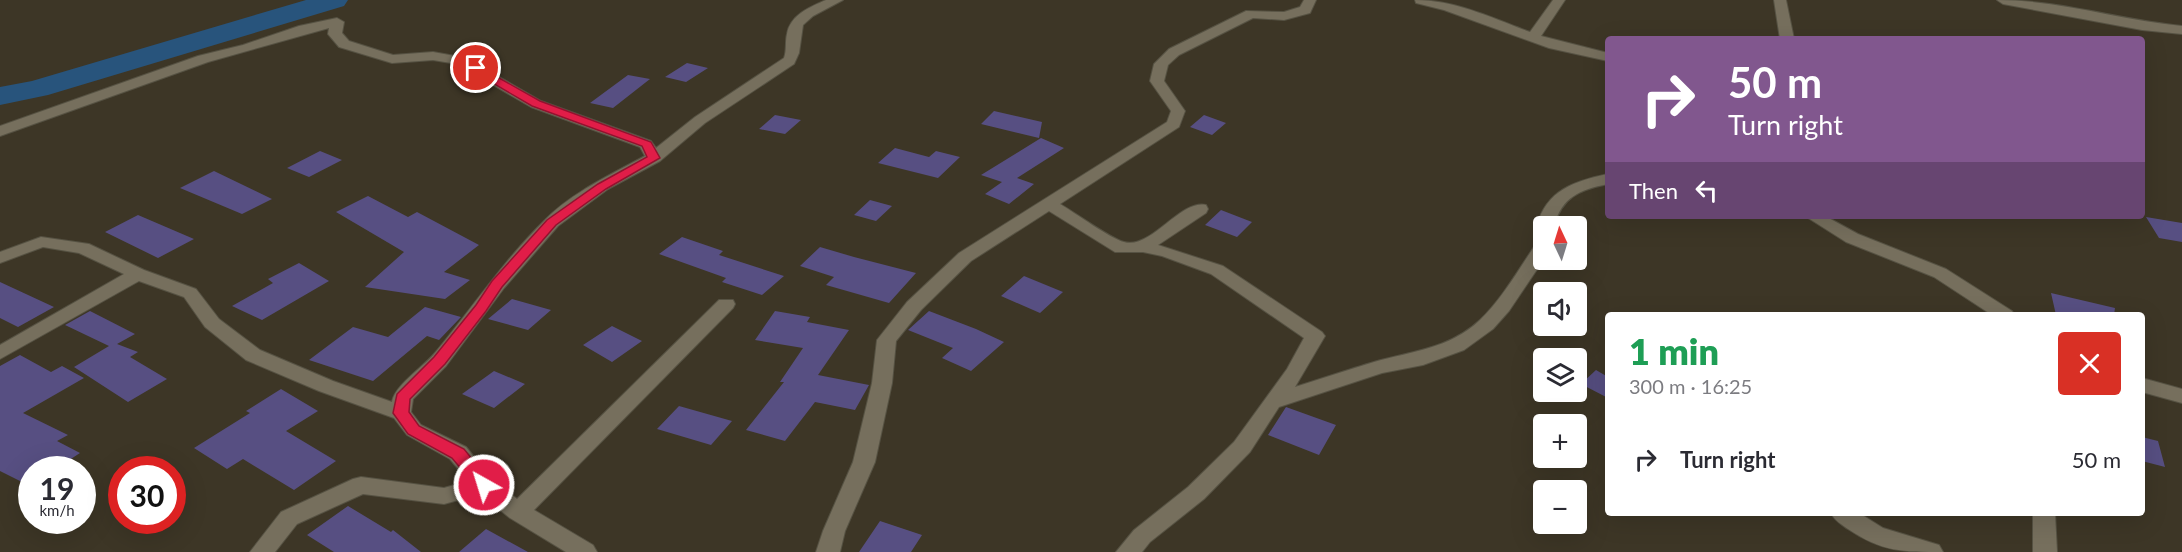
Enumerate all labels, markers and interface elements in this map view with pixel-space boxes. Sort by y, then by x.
pin [450,42,501,93]
icon: arrive [459,51,492,84]
text: 50 m [1728,57,1822,107]
icon: right [1629,60,1707,138]
text: Turn right [1728,108,1843,141]
icon: left [1690,174,1723,207]
text: Then [1629,177,1678,204]
north arrow [1533,216,1587,270]
map controls [1533,216,1587,534]
button: sound [1533,282,1587,336]
text: 1 min [1629,329,1719,373]
button: close [2058,332,2121,395]
button: layers [1533,348,1587,402]
text: 300 m · 16:25 [1629,374,1752,398]
button: + [1533,414,1587,468]
icon: right [1629,443,1662,476]
text: Turn right [1680,446,1775,473]
text: 50 m [2072,446,2121,473]
position arrow [452,453,516,517]
speed limit sign: 30 [108,456,186,534]
text: 19 [40,470,74,506]
button: − [1533,480,1587,534]
text: km/h [39,501,75,519]

